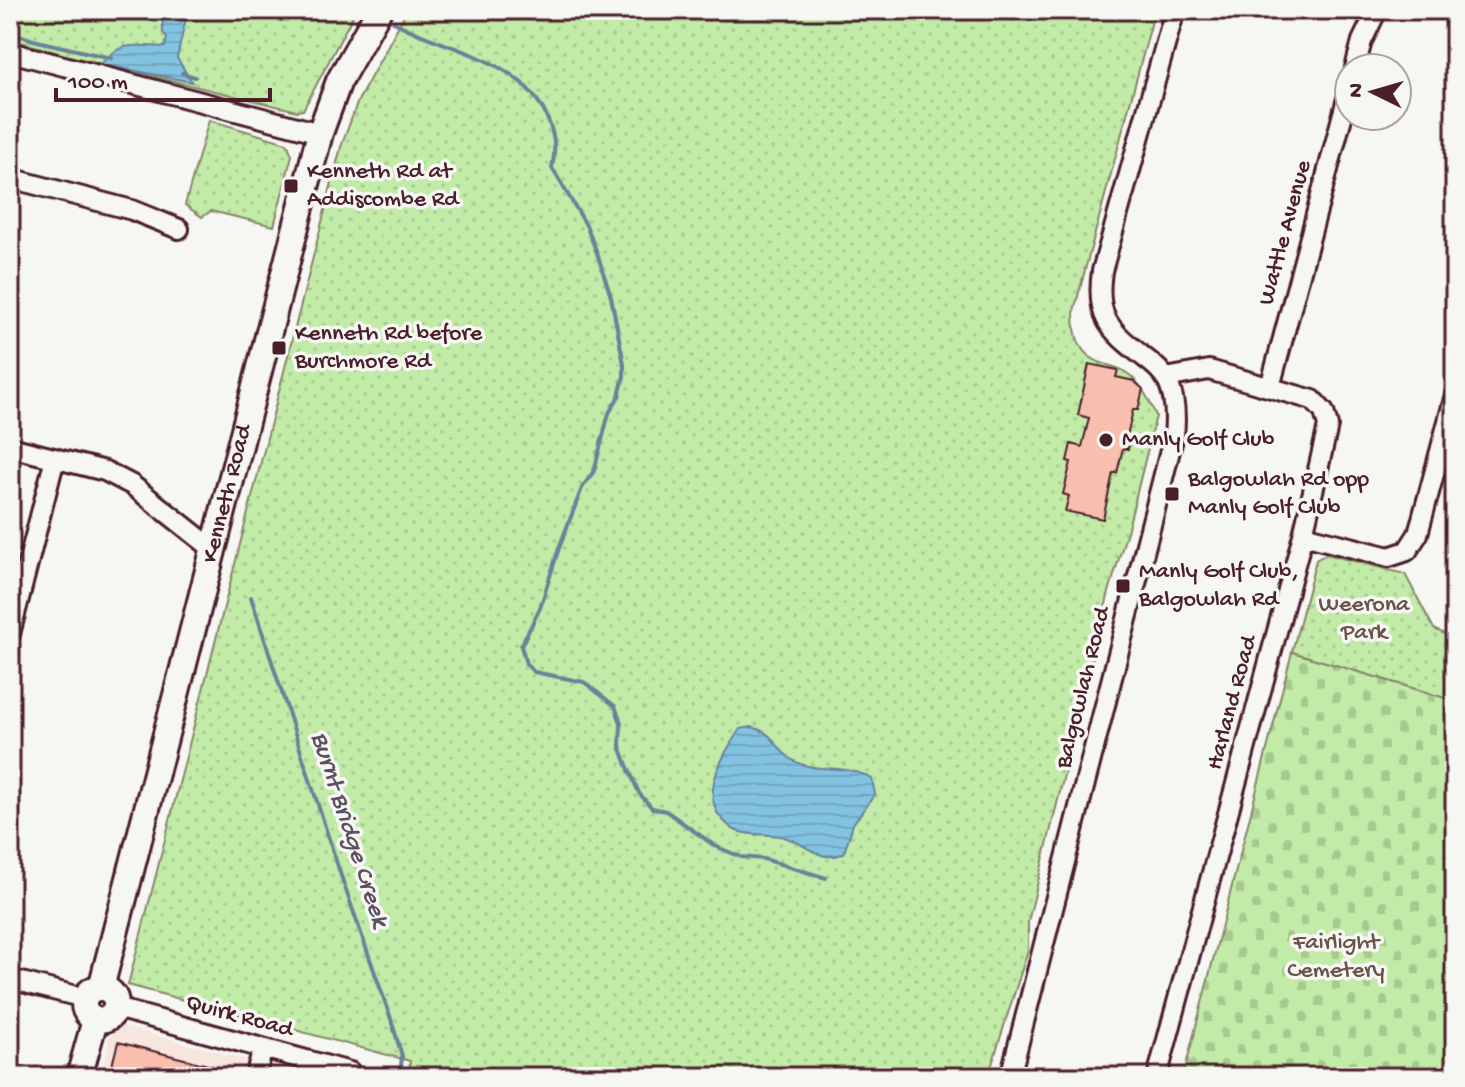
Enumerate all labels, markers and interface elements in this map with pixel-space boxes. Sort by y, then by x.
scale bar [56,52,270,102]
north arrow [1333,52,1413,132]
text: 100 m [67,69,128,98]
text: N [1343,82,1371,99]
street label: Wattle Avenue [1253,157,1319,309]
place label: Kenneth Rd at Addiscombe Rd [307,158,460,215]
marker: Kenneth Rd at Addiscombe Rd [282,177,300,195]
place label: Kenneth Rd before Burchmore Rd [294,320,483,377]
marker: Kenneth Rd before Burchmore Rd [270,339,288,357]
street label: Kenneth Road [196,420,260,566]
place label: Manly Golf Club [1122,426,1275,455]
marker: Manly Golf Club [1097,431,1115,449]
place label: Balgowlah Rd opp Manly Golf Club [1187,466,1369,523]
marker: Balgowlah Rd opp Manly Golf Club [1163,485,1181,503]
place label: Manly Golf Club, Balgowlah Rd [1138,558,1299,615]
marker: Manly Golf Club, Balgowlah Rd [1114,577,1132,595]
park label: Weerona Park [1319,591,1410,648]
street label: Balgowlah Road [1050,602,1119,773]
street label: Harland Road [1201,631,1265,773]
water label: Burnt Bridge Creek [302,729,395,934]
park label: Fairlight Cemetery [1287,929,1385,986]
street label: Quirk Road [182,989,298,1046]

